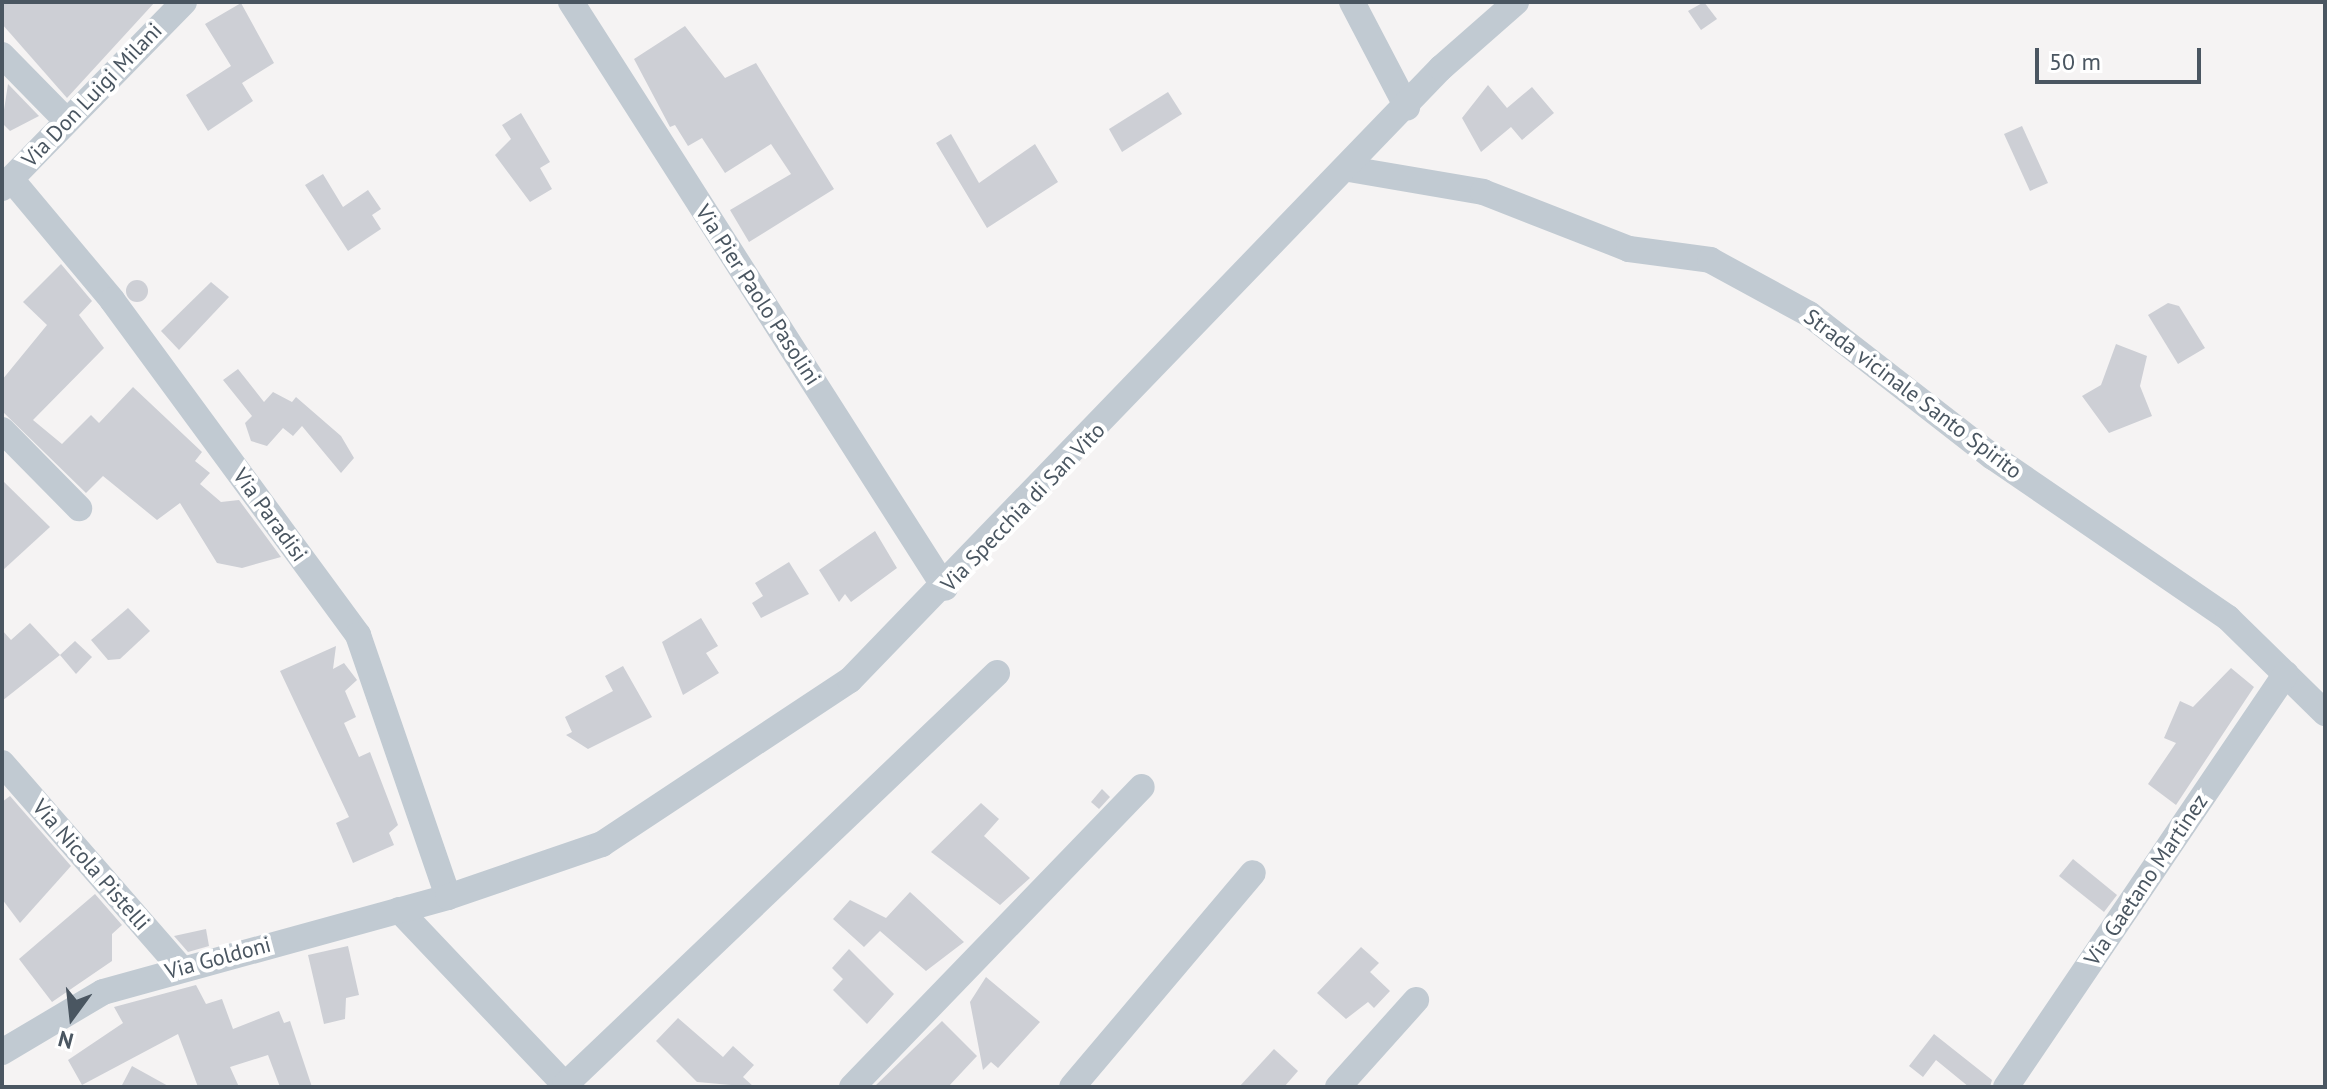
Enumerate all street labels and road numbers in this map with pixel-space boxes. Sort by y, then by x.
street label: Via Don Luigi Milani [16,17,168,173]
street label: Via Pier Paolo Pasolini [690,200,826,390]
street label: Strada vicinale Santo Spirito [1799,303,2027,485]
street label: Via Specchia di San Vito [935,417,1111,597]
street label: Via Paradisi [227,463,313,567]
street label: Via Gaetano Martinez [2079,789,2213,971]
street label: Via Nicola Pistelli [27,794,155,936]
street label: Via Goldoni [162,931,274,985]

